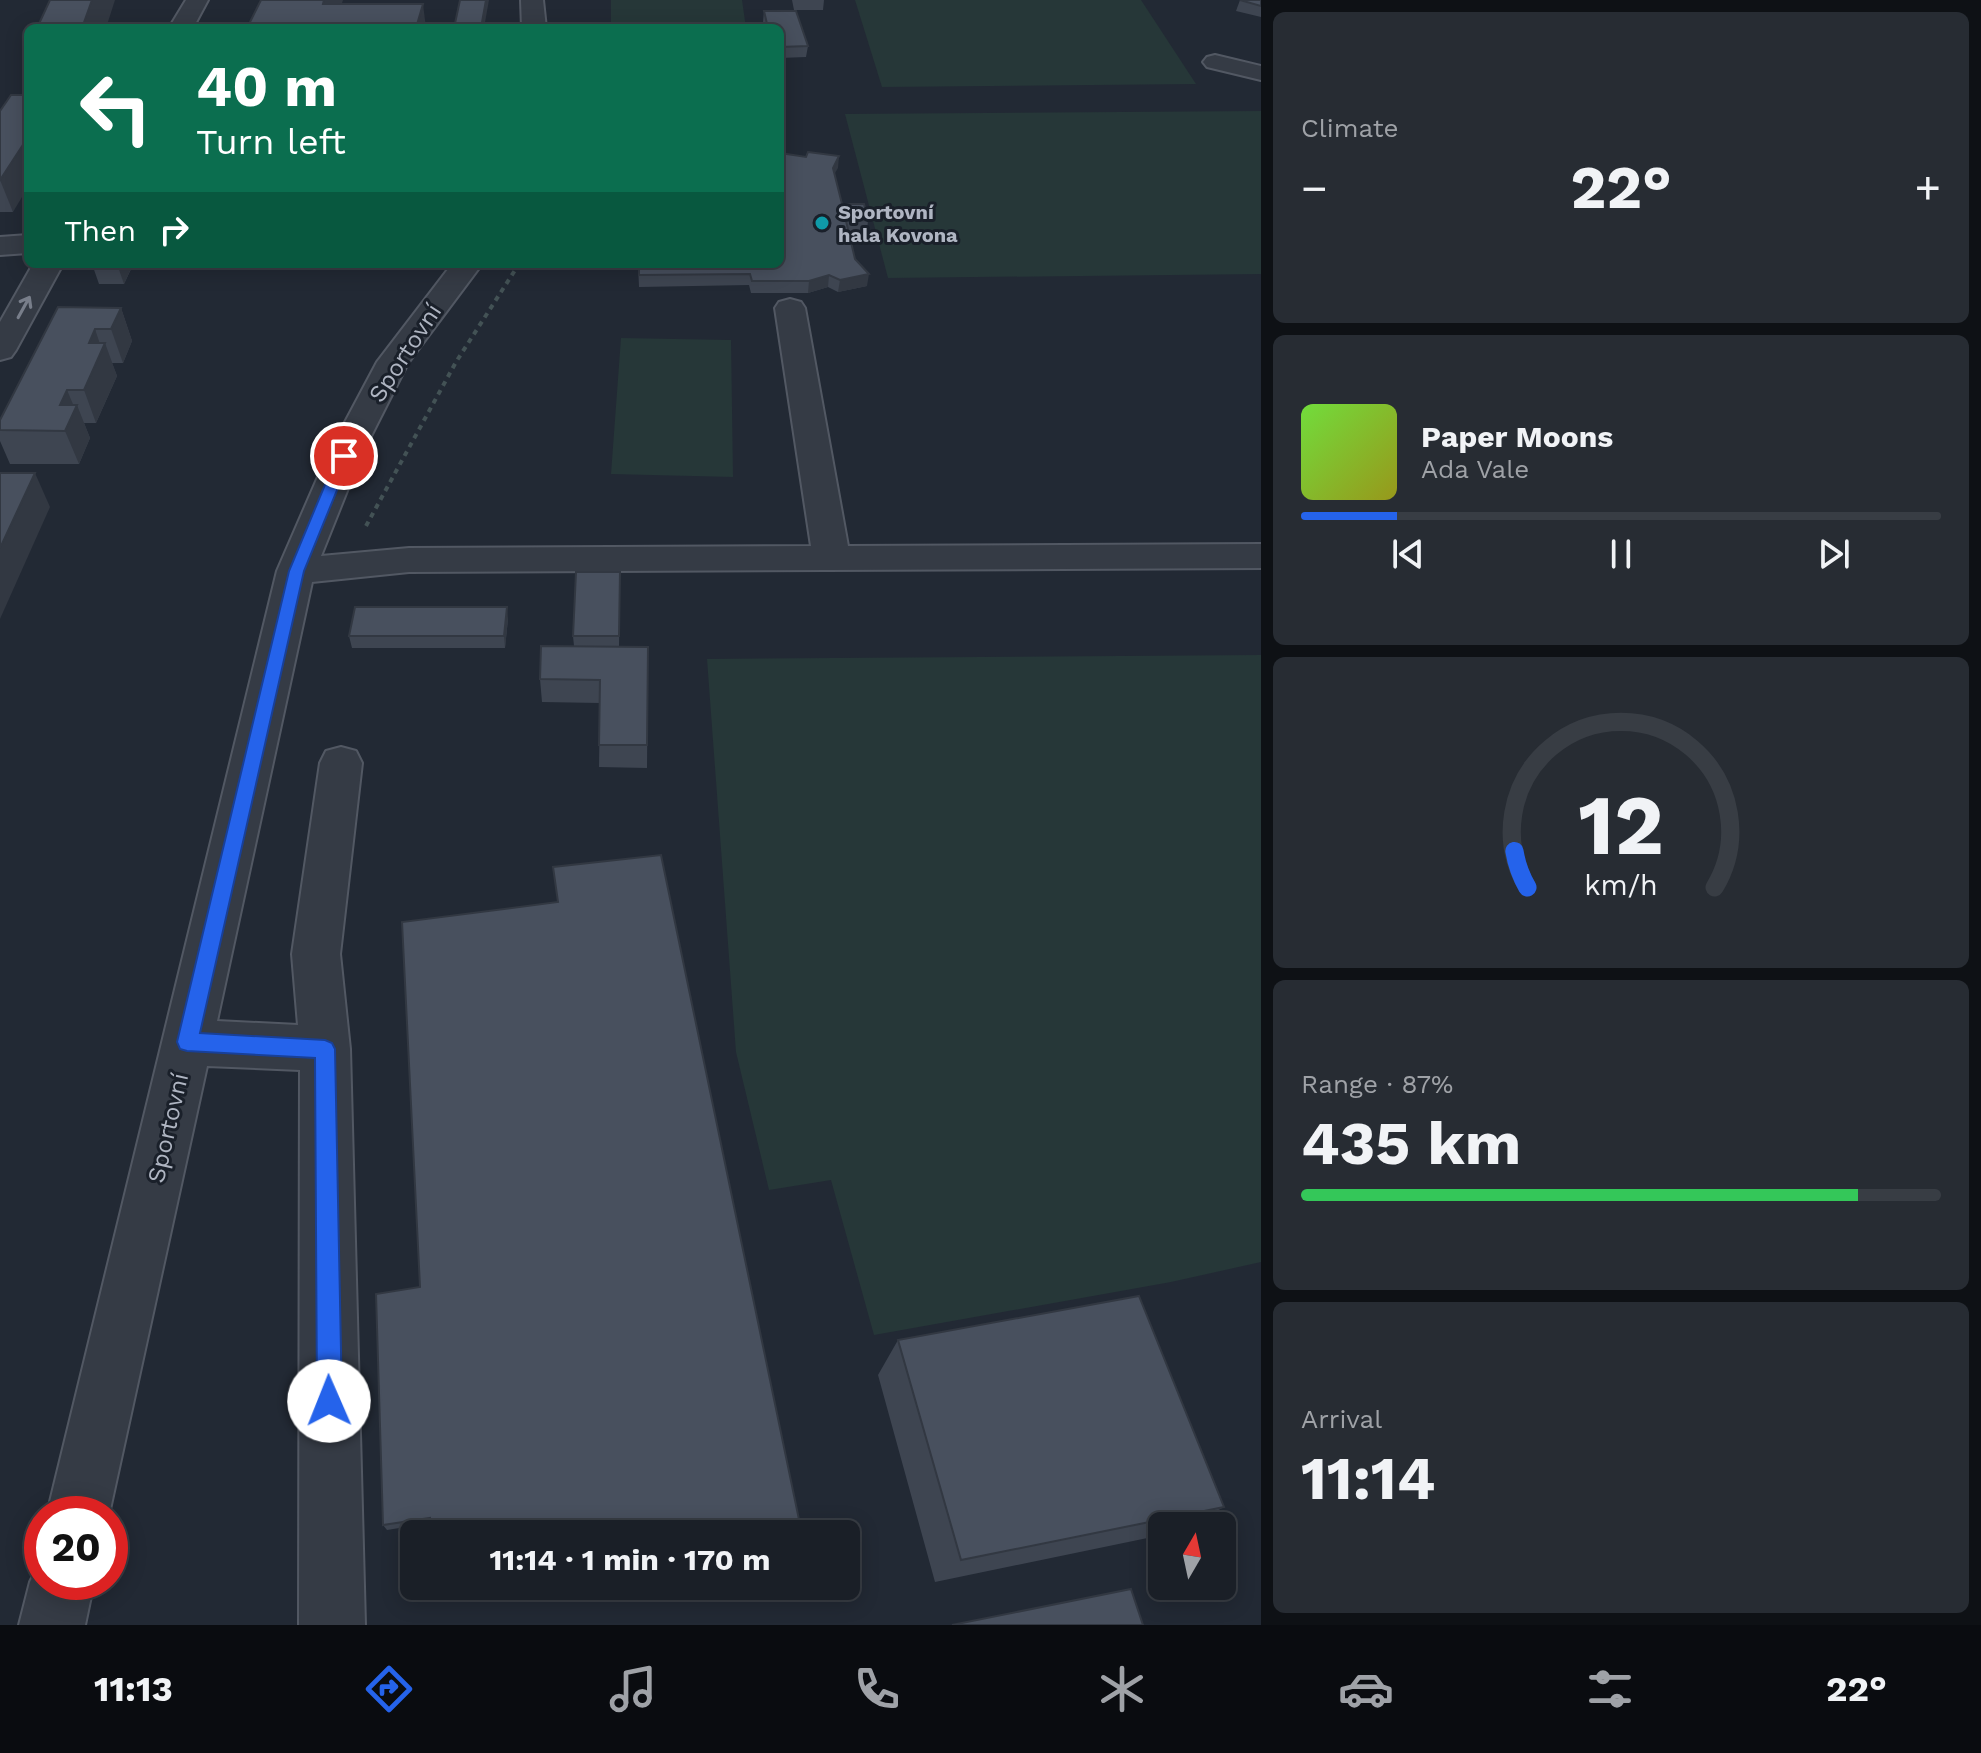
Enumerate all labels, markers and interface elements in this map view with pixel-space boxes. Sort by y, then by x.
text: 40 m [196,54,337,120]
icon: left [64,56,168,160]
text: Climate [1301,113,1399,143]
text: Turn left [196,121,346,163]
text: 22° [1570,152,1672,223]
text: − [1301,162,1328,214]
text: + [1914,162,1941,214]
place label: Sportovní hala Kovona [838,200,958,247]
icon: right [152,208,196,252]
text: Then [64,213,136,248]
marker: Sportovní hala Kovona [813,214,831,232]
one-way arrow [16,296,32,319]
street label: Sportovní [363,298,447,408]
text: Paper Moons [1421,419,1613,454]
pin [310,422,378,490]
icon: arrive [322,434,366,478]
text: Ada Vale [1421,454,1529,484]
icon: previous [1386,532,1430,576]
icon: pause [1599,532,1643,576]
icon: next [1812,532,1856,576]
text: 12 [1578,777,1664,874]
text: km/h [1584,869,1658,903]
text: Range · 87% [1301,1069,1453,1099]
street label: Sportovní [142,1070,194,1186]
text: 435 km [1301,1108,1521,1179]
position arrow [287,1359,371,1443]
text: Arrival [1301,1404,1382,1434]
text: 11:14 [1301,1443,1435,1514]
speed limit sign: 20 [24,1496,128,1600]
north arrow [1148,1512,1236,1600]
map controls [1148,1512,1236,1600]
text: 11:14 · 1 min · 170 m [489,1542,771,1577]
icon: directions [361,1661,417,1717]
icon: music [605,1661,661,1717]
icon: phone [849,1661,905,1717]
icon: climate [1094,1661,1150,1717]
icon: car [1338,1661,1394,1717]
icon: filters [1582,1661,1638,1717]
text: 11:13 [94,1668,173,1710]
text: 22° [1826,1668,1887,1710]

